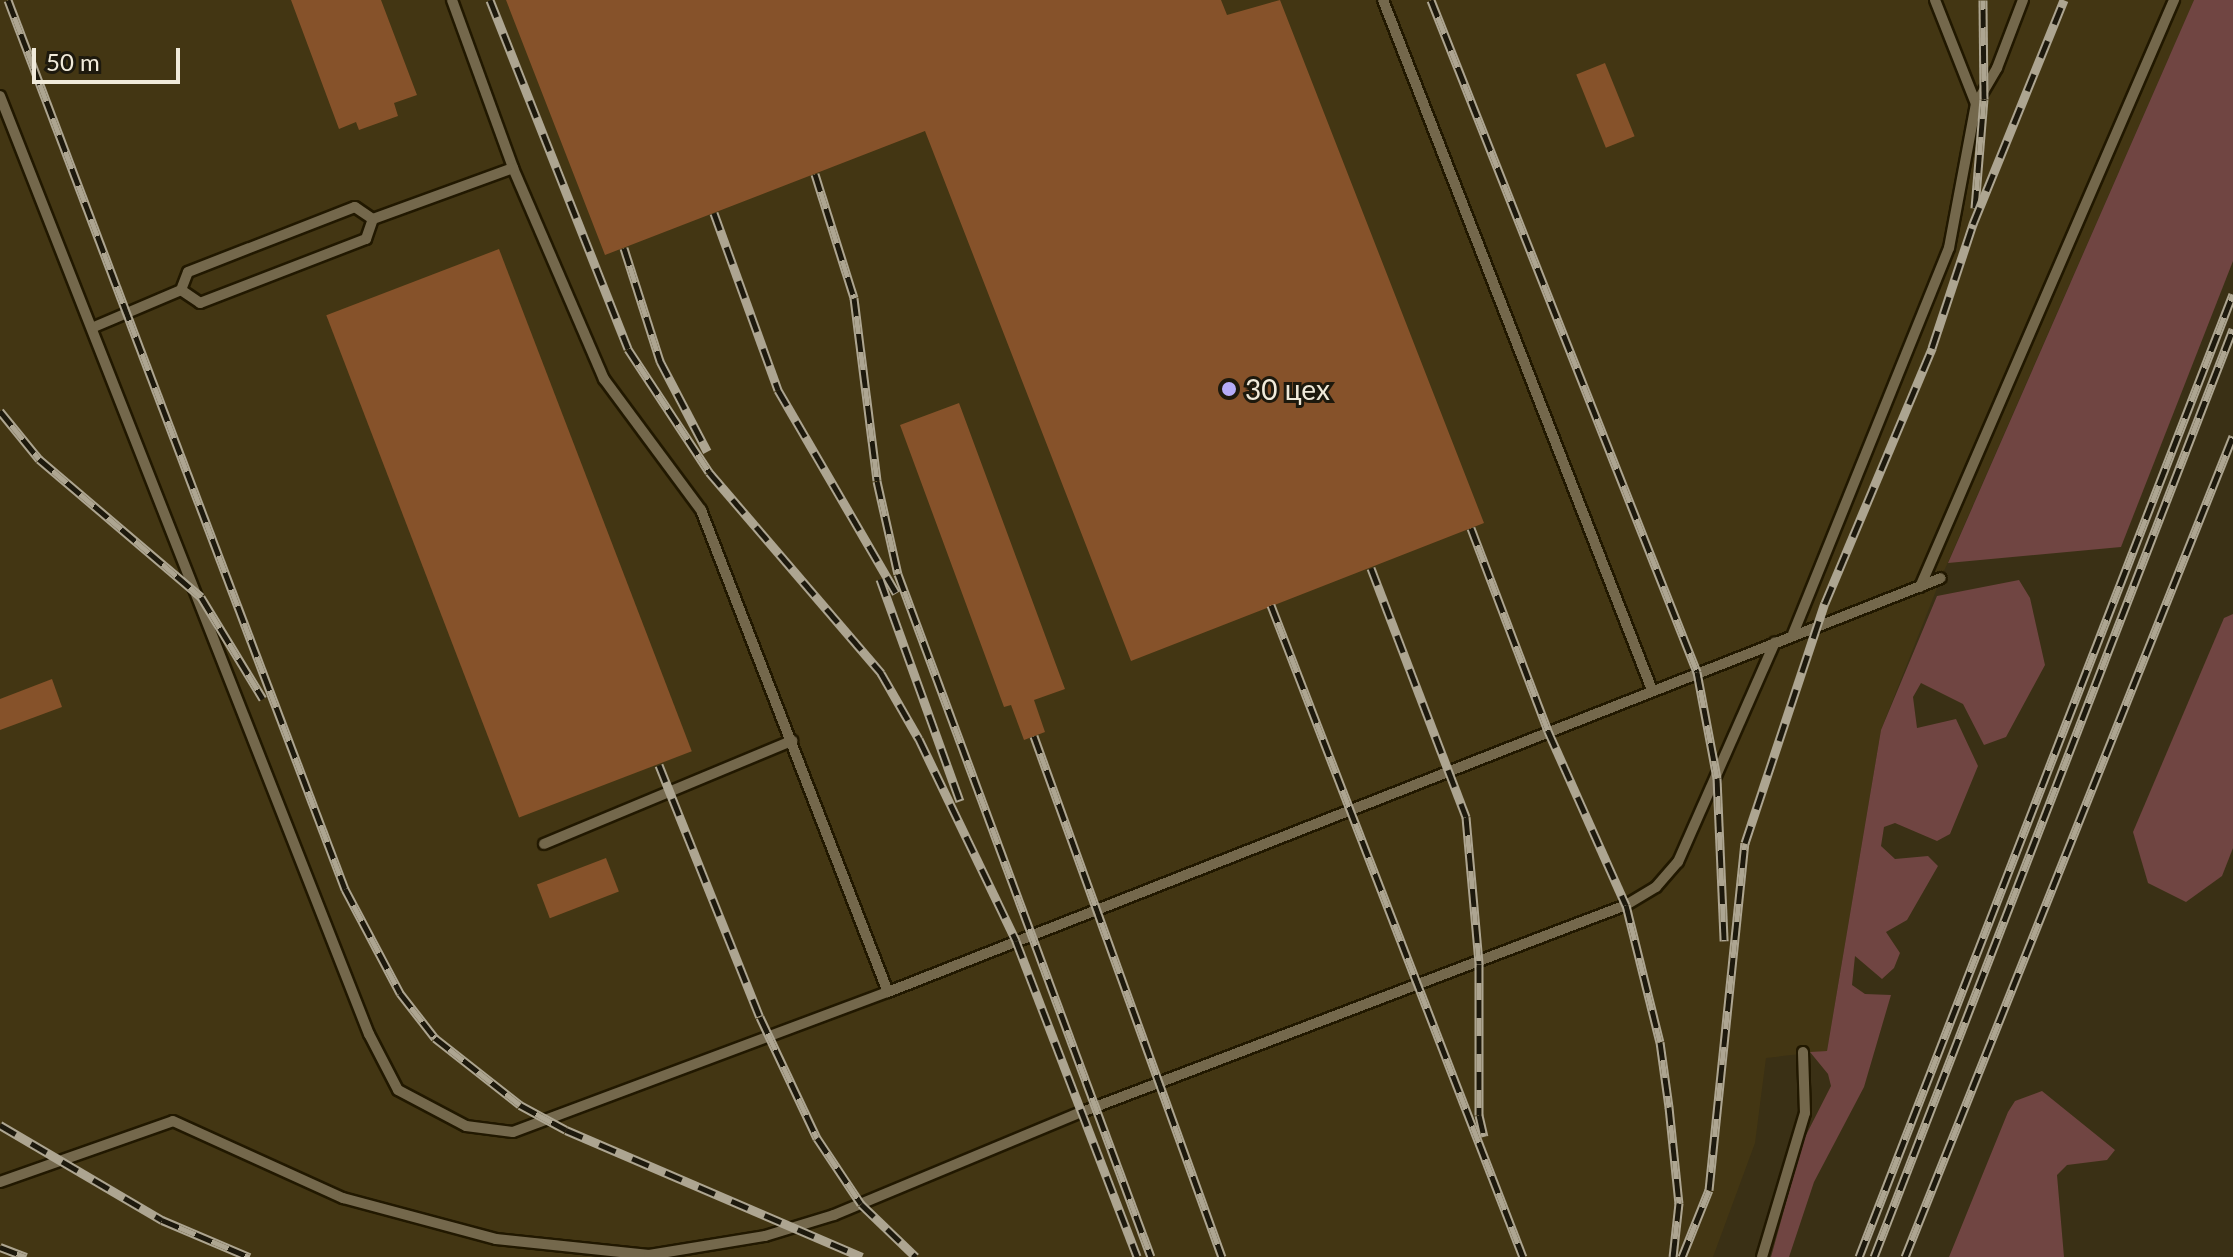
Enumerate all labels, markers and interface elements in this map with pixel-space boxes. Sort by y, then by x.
scale bar [36,32,184,82]
text: 50 m [46,47,100,76]
place label: 30 цех [1245,372,1330,406]
marker: 30 цех [1220,380,1238,398]

